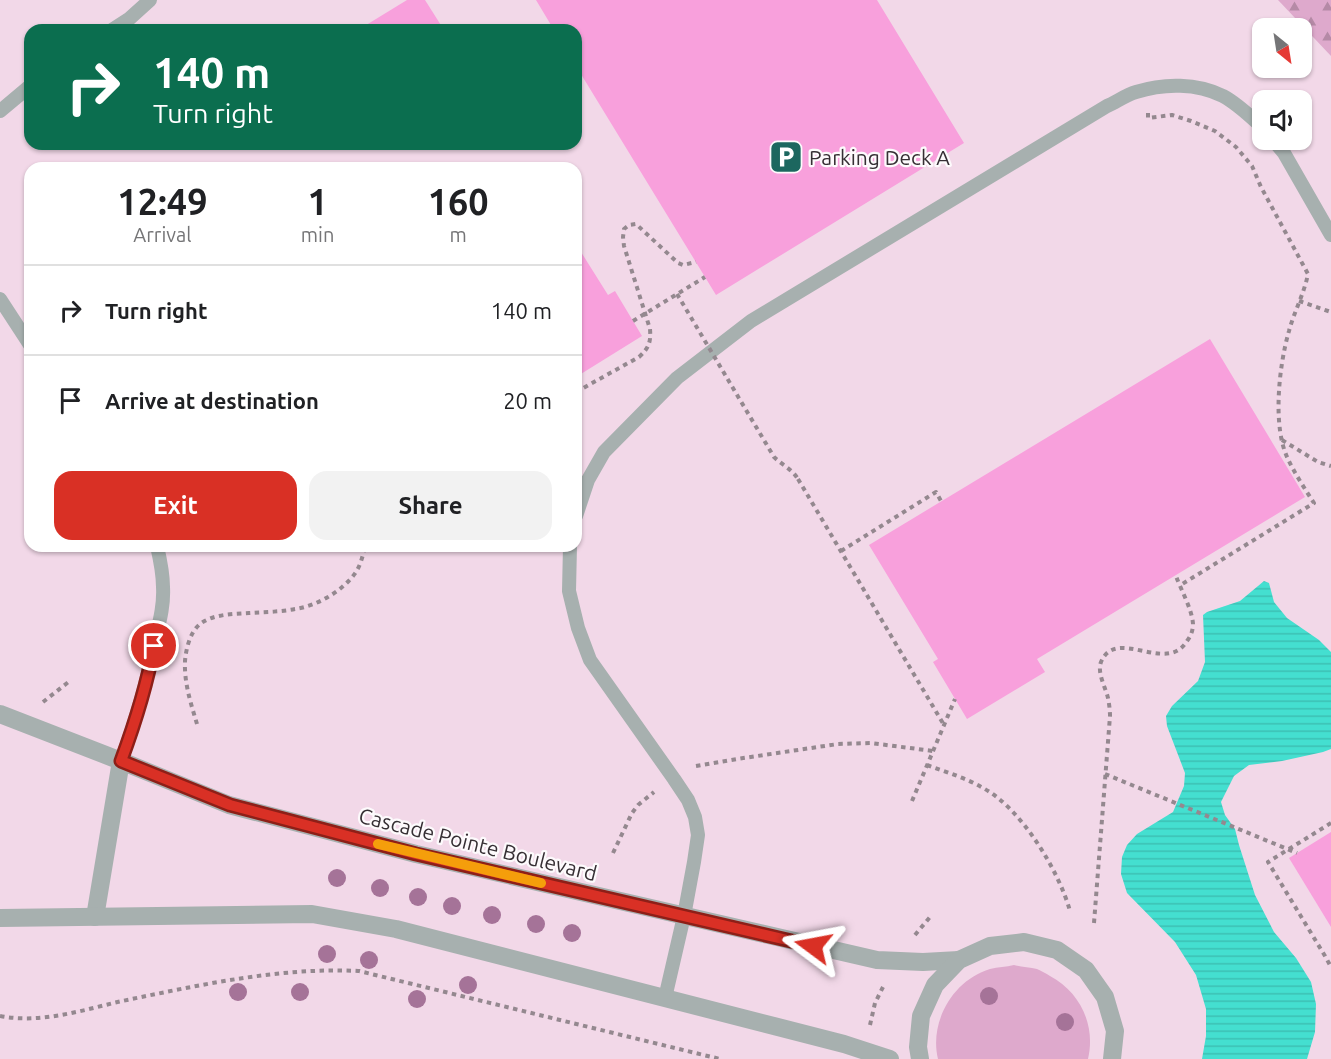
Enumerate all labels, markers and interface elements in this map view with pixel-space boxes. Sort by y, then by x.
north arrow [1252,18,1312,78]
map controls [1252,18,1312,150]
icon: right [54,48,132,126]
text: 140 m [153,49,270,96]
button: sound [1252,90,1312,150]
text: Turn right [153,98,273,128]
parking icon: Parking Deck A [768,139,804,175]
place label: Parking Deck A [809,145,950,169]
text: 12:49 [117,181,207,222]
text: 1 [307,181,328,222]
text: 160 [428,181,489,222]
text: Arrival [133,223,192,246]
text: min [301,223,334,246]
text: m [450,223,467,246]
icon: right [54,294,87,327]
text: Turn right [105,298,207,323]
text: 140 m [491,298,552,323]
icon: arrive [54,384,87,417]
text: Arrive at destination [105,388,319,413]
text: 20 m [503,388,552,413]
button: Exit [54,471,297,540]
button: Share [309,471,552,540]
pin [128,620,179,671]
icon: arrive [137,629,170,662]
street label: Cascade Pointe Boulevard [357,803,599,885]
position arrow [781,914,845,978]

